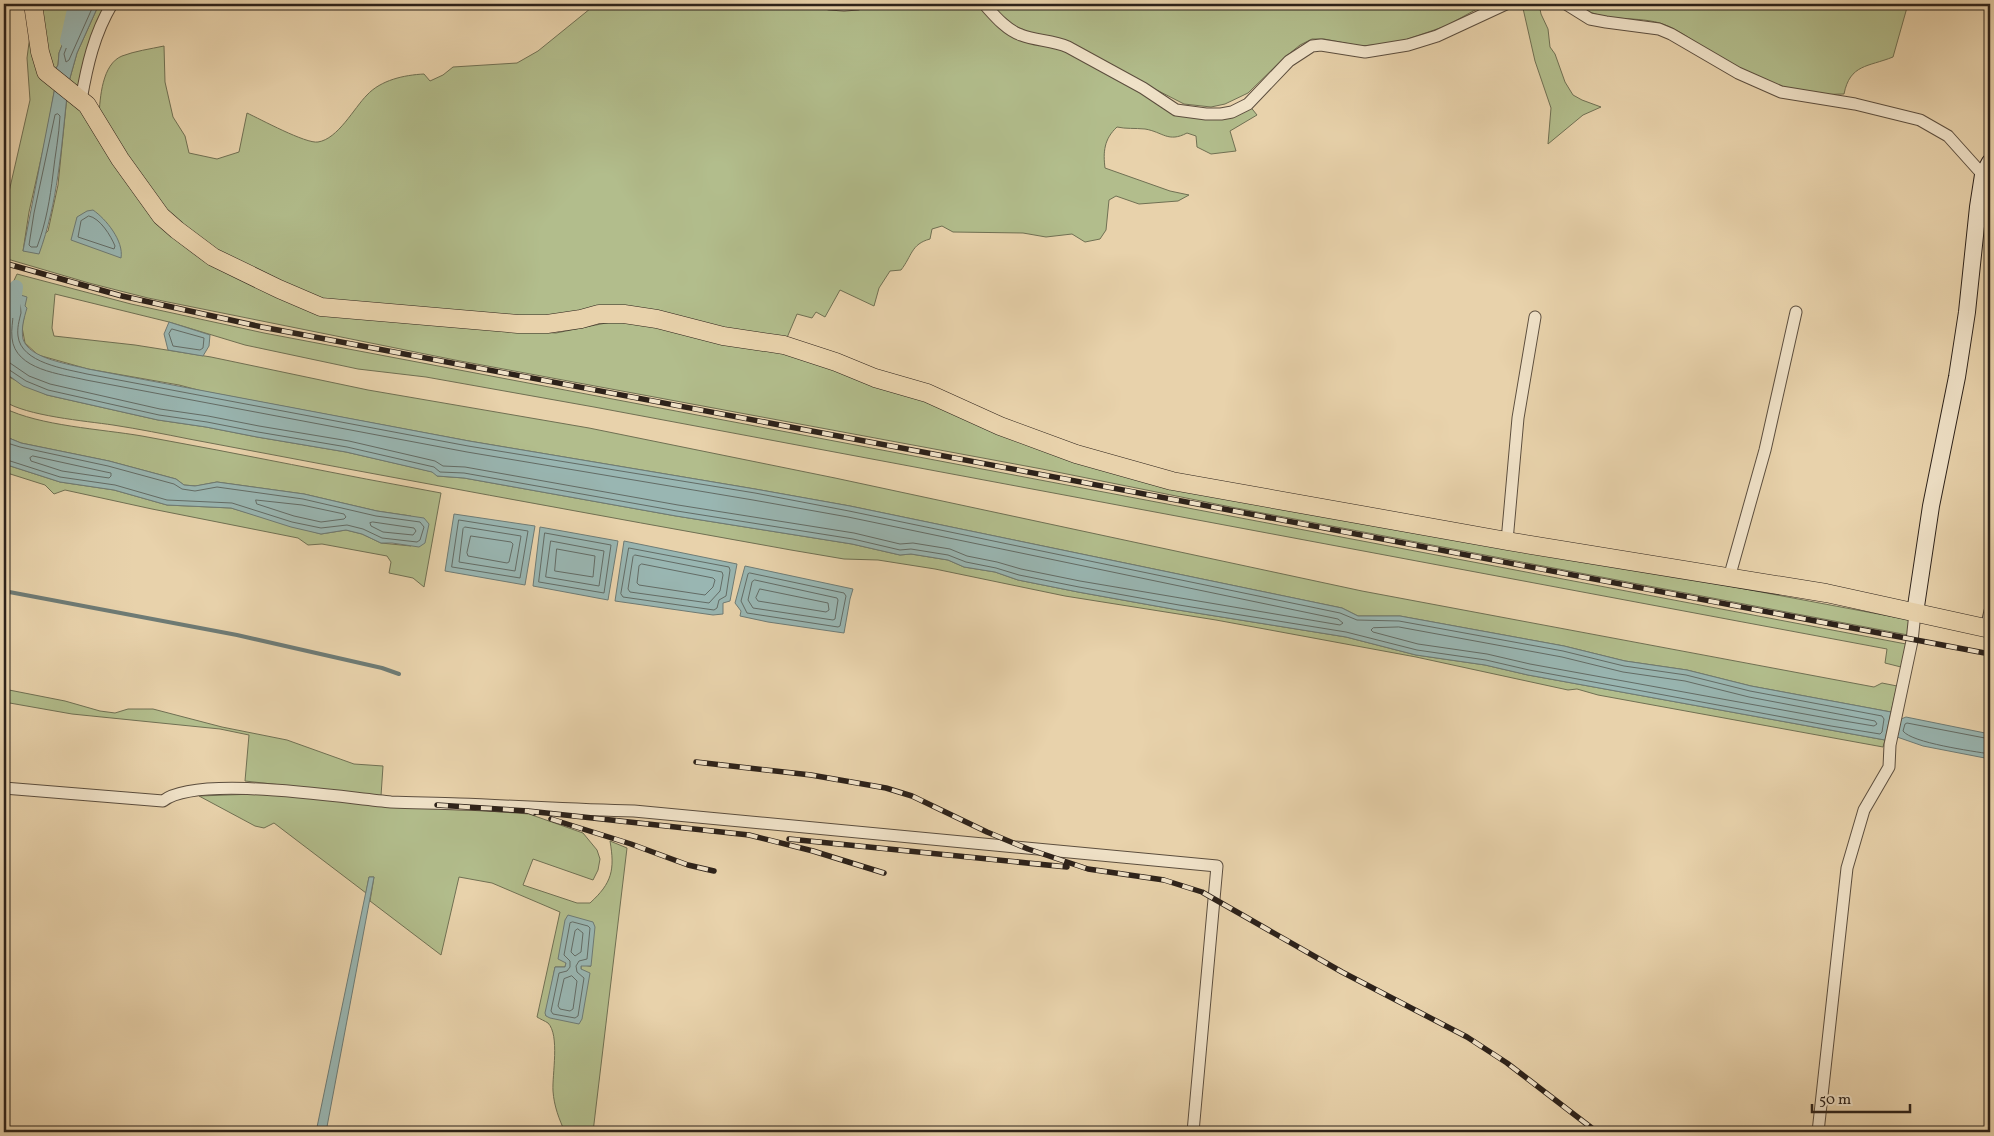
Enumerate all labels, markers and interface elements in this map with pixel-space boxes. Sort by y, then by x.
scale bar [1812,1081,1909,1113]
text: 50 m [1819,1090,1851,1111]

